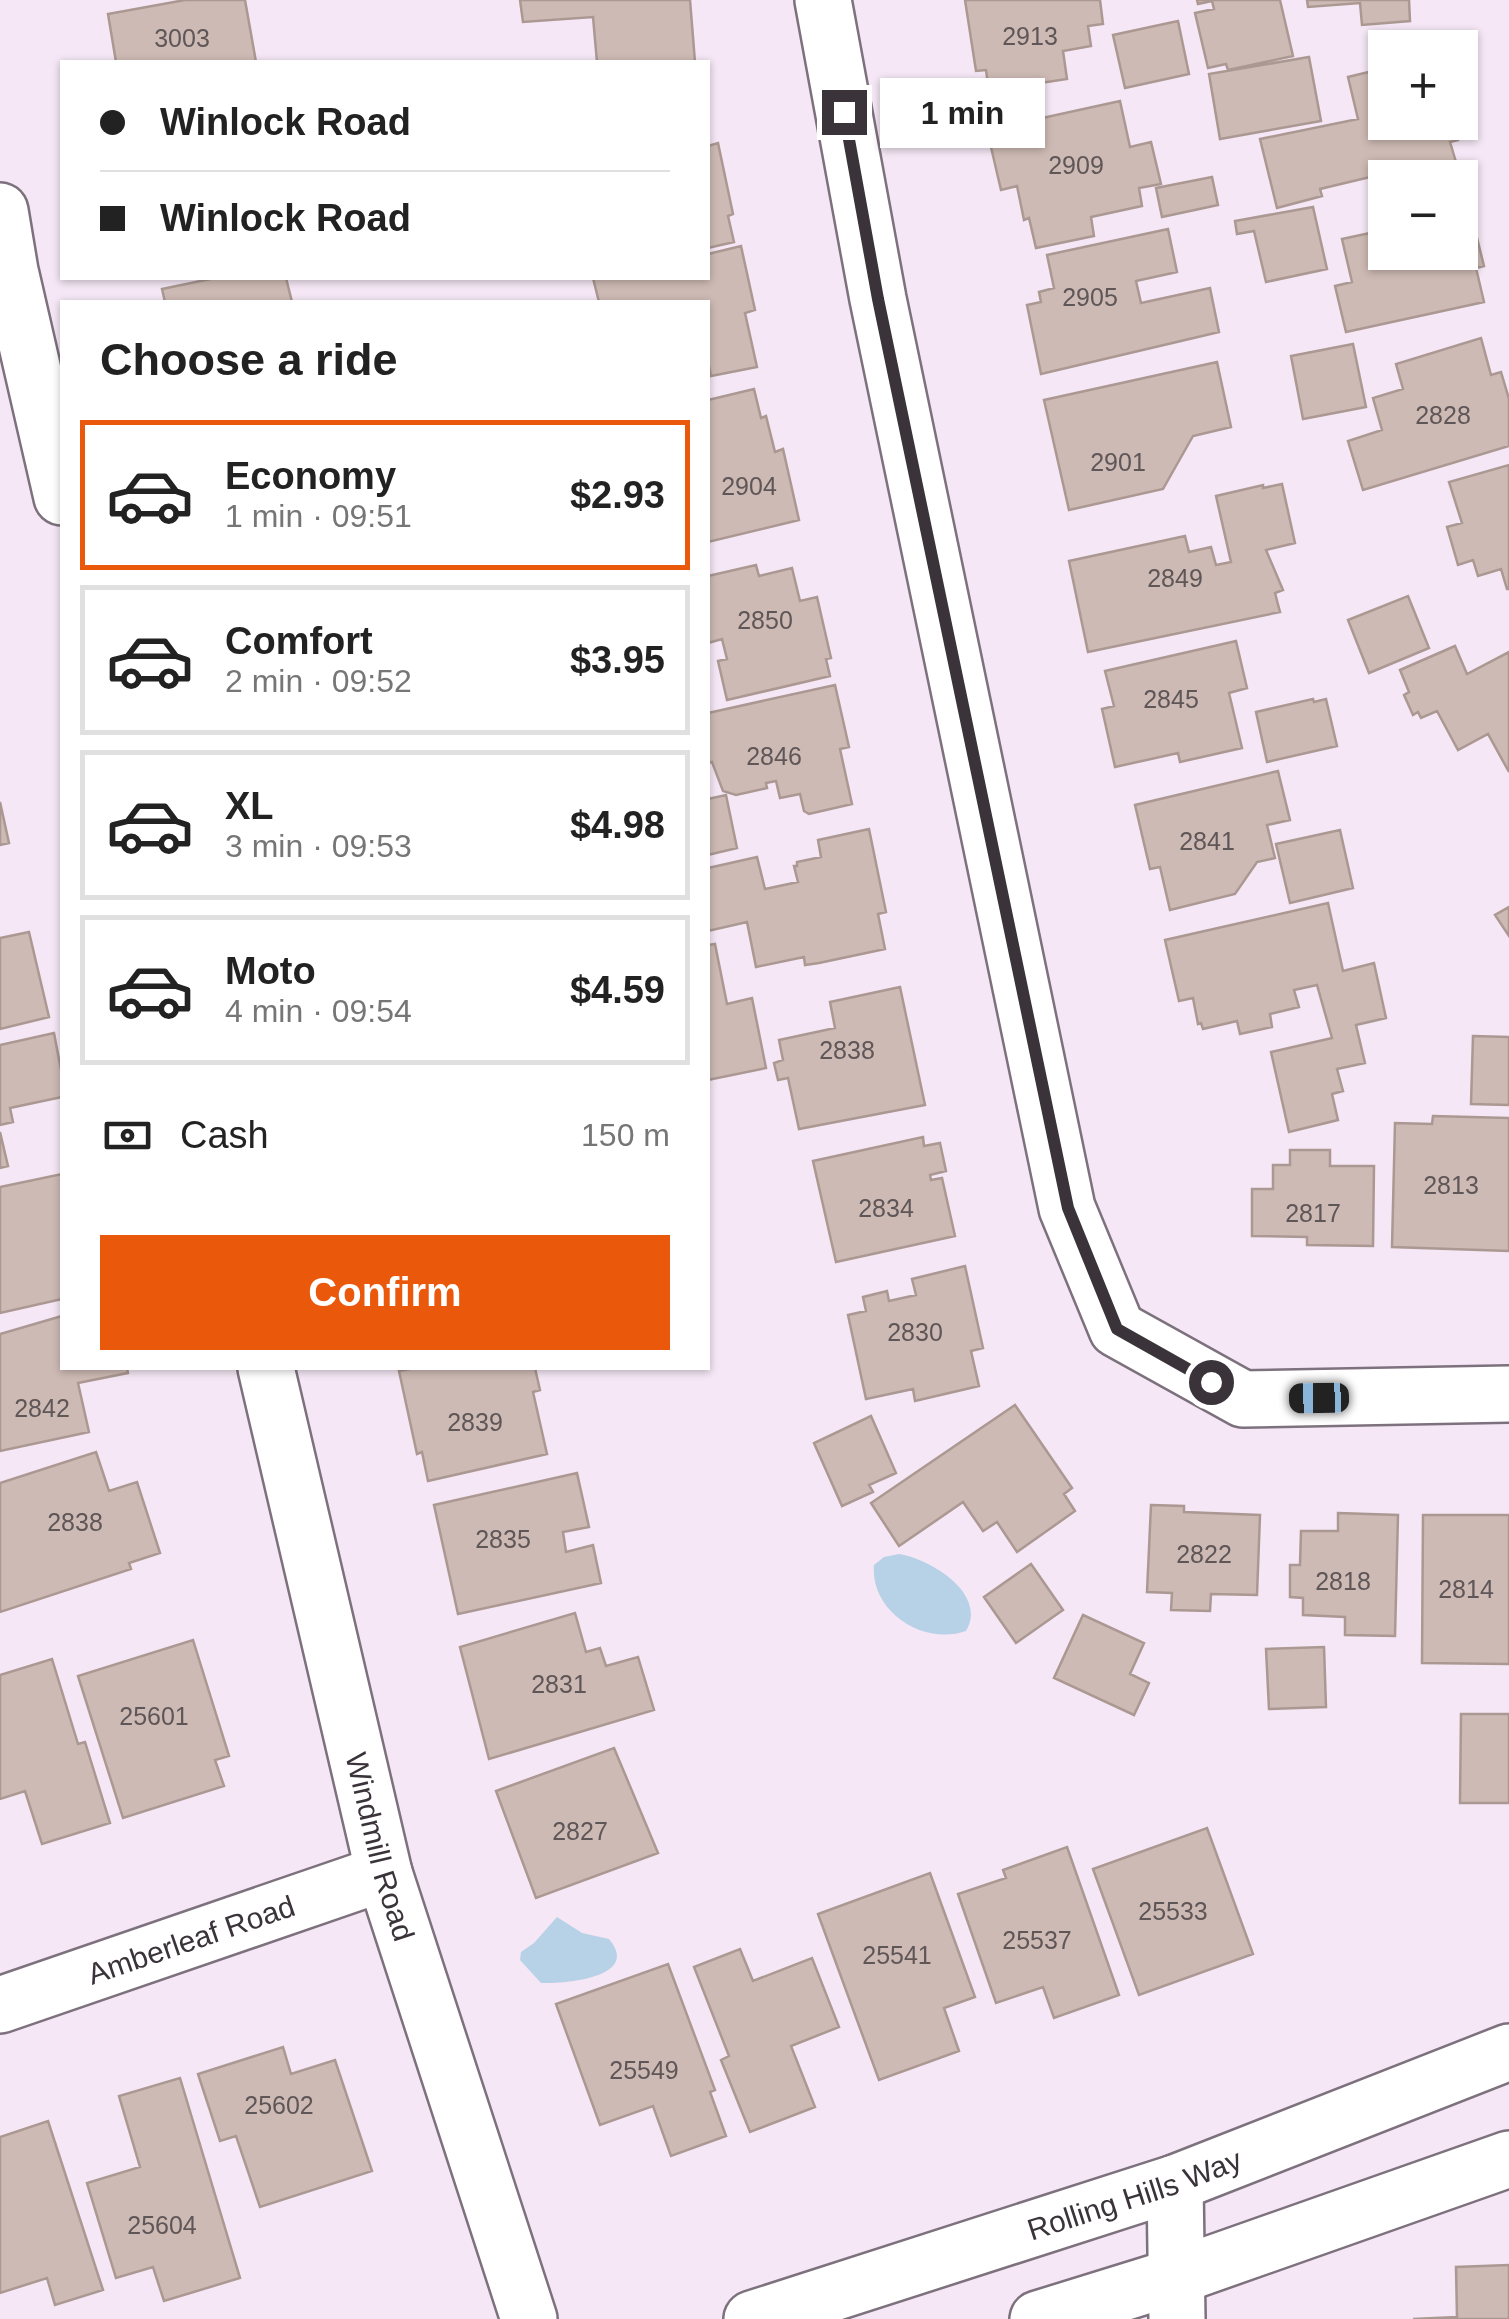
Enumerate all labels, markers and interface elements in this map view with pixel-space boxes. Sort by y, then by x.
house number: 2913 [1002,22,1058,50]
house number: 3003 [154,24,210,52]
map controls [1368,30,1478,270]
button: + [1368,30,1478,140]
callout: 1 min [879,77,1044,147]
route end [822,90,867,135]
text: 1 min [921,95,1004,131]
text: Winlock Road [160,101,411,143]
house number: 2909 [1048,151,1104,179]
button: − [1368,160,1478,270]
text: Winlock Road [160,197,411,239]
house number: 2905 [1062,283,1118,311]
text: Choose a ride [100,334,398,385]
house number: 2828 [1415,401,1471,429]
house number: 2901 [1090,448,1146,476]
icon: car [105,450,195,540]
text: Economy [225,455,396,497]
house number: 2904 [721,472,777,500]
text: $2.93 [570,474,665,516]
text: 1 min · 09:51 [225,498,412,534]
house number: 2849 [1147,564,1203,592]
house number: 2850 [737,606,793,634]
icon: car [105,615,195,705]
text: Comfort [225,620,373,662]
text: $3.95 [570,639,665,681]
text: 2 min · 09:52 [225,663,412,699]
house number: 2845 [1143,685,1199,713]
house number: 2846 [746,742,802,770]
icon: car [105,780,195,870]
text: XL [225,785,274,827]
text: $4.98 [570,804,665,846]
house number: 2841 [1179,827,1235,855]
text: 3 min · 09:53 [225,828,412,864]
icon: car [105,945,195,1035]
text: Moto [225,950,316,992]
text: $4.59 [570,969,665,1011]
text: 4 min · 09:54 [225,993,412,1029]
house number: 2838 [819,1036,875,1064]
icon: cash [100,1108,155,1163]
text: Cash [180,1114,269,1156]
text: 150 m [581,1117,670,1153]
house number: 2813 [1423,1171,1479,1199]
house number: 2834 [858,1194,914,1222]
house number: 2817 [1285,1199,1341,1227]
button: Confirm [100,1235,670,1350]
house number: 2830 [887,1318,943,1346]
route start [1189,1360,1234,1405]
car [1289,1382,1349,1414]
house number: 2842 [14,1394,70,1422]
house number: 2839 [447,1408,503,1436]
house number: 2838 [47,1508,103,1536]
house number: 2835 [475,1525,531,1553]
house number: 2822 [1176,1540,1232,1568]
house number: 2818 [1315,1567,1371,1595]
house number: 2814 [1438,1575,1494,1603]
house number: 2831 [531,1670,587,1698]
house number: 25601 [119,1702,189,1730]
street label: Windmill Road [340,1749,421,1945]
house number: 2827 [552,1817,608,1845]
street label: Amberleaf Road [83,1888,299,1990]
house number: 25533 [1138,1897,1208,1925]
house number: 25537 [1002,1926,1072,1954]
house number: 25541 [862,1941,932,1969]
house number: 25549 [609,2056,679,2084]
house number: 25602 [244,2091,314,2119]
street label: Rolling Hills Way [1023,2142,1246,2246]
house number: 25604 [127,2211,197,2239]

